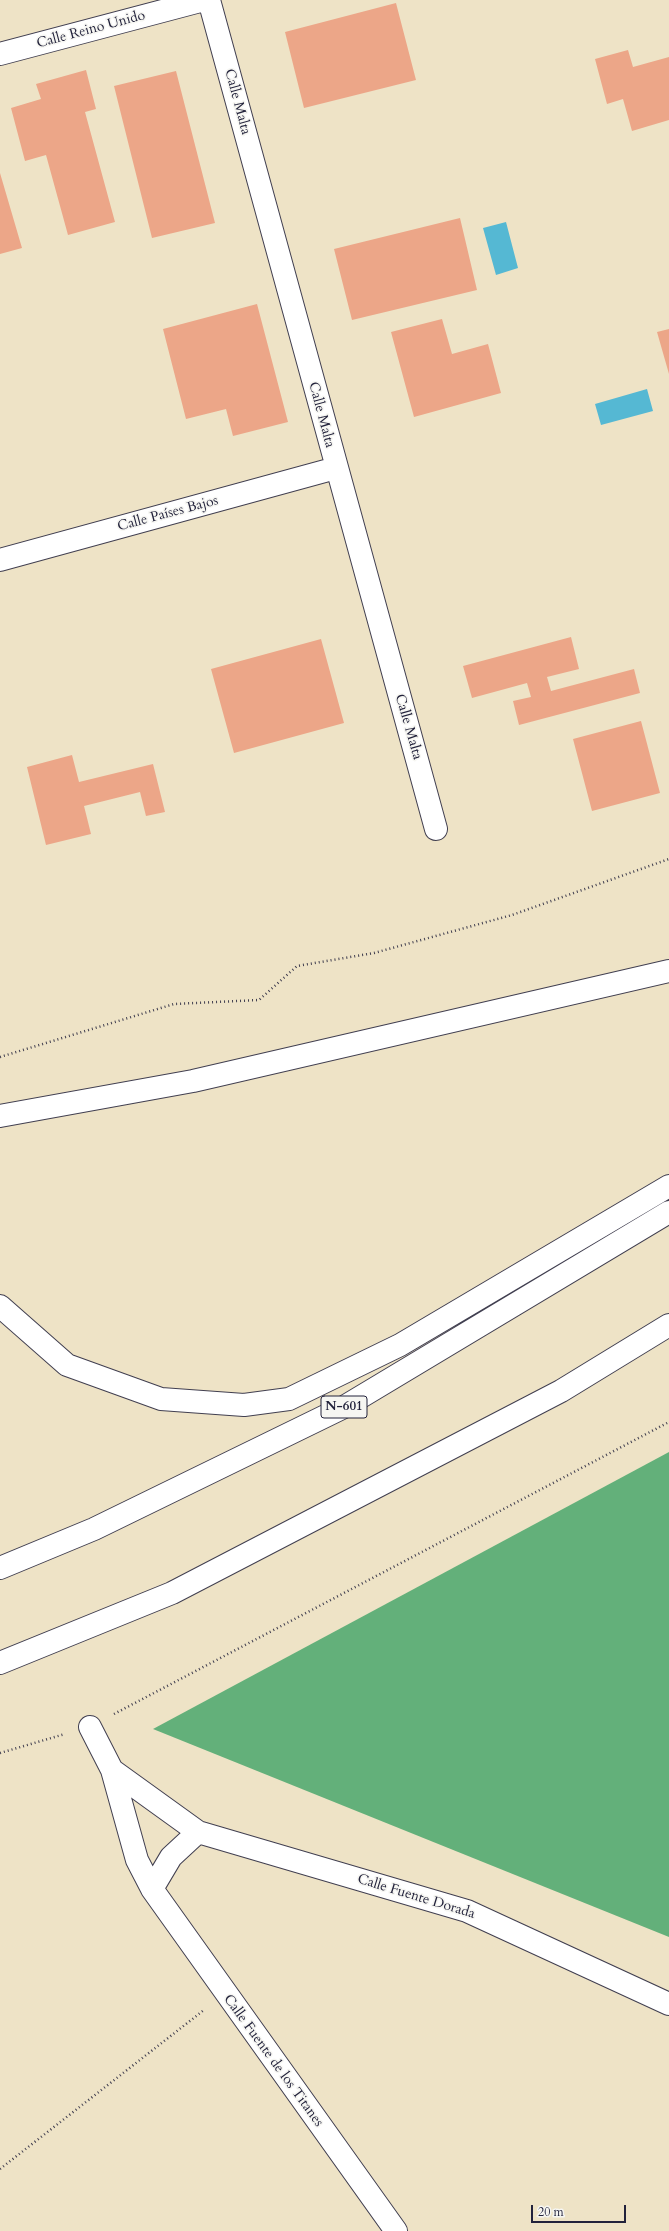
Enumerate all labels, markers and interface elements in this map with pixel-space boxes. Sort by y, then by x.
street label: Calle Reino Unido [35,7,147,53]
street label: Calle Malta [220,67,254,137]
street label: Calle Malta [304,380,338,450]
street label: Calle Países Bajos [116,492,220,536]
street label: Calle Malta [391,692,425,762]
road number: N-601 [321,1396,367,1418]
street label: Calle Fuente Dorada [355,1871,477,1923]
street label: Calle Fuente de los Titanes [219,1992,327,2130]
scale bar [533,2197,628,2223]
text: 20 m [538,2204,564,2220]

